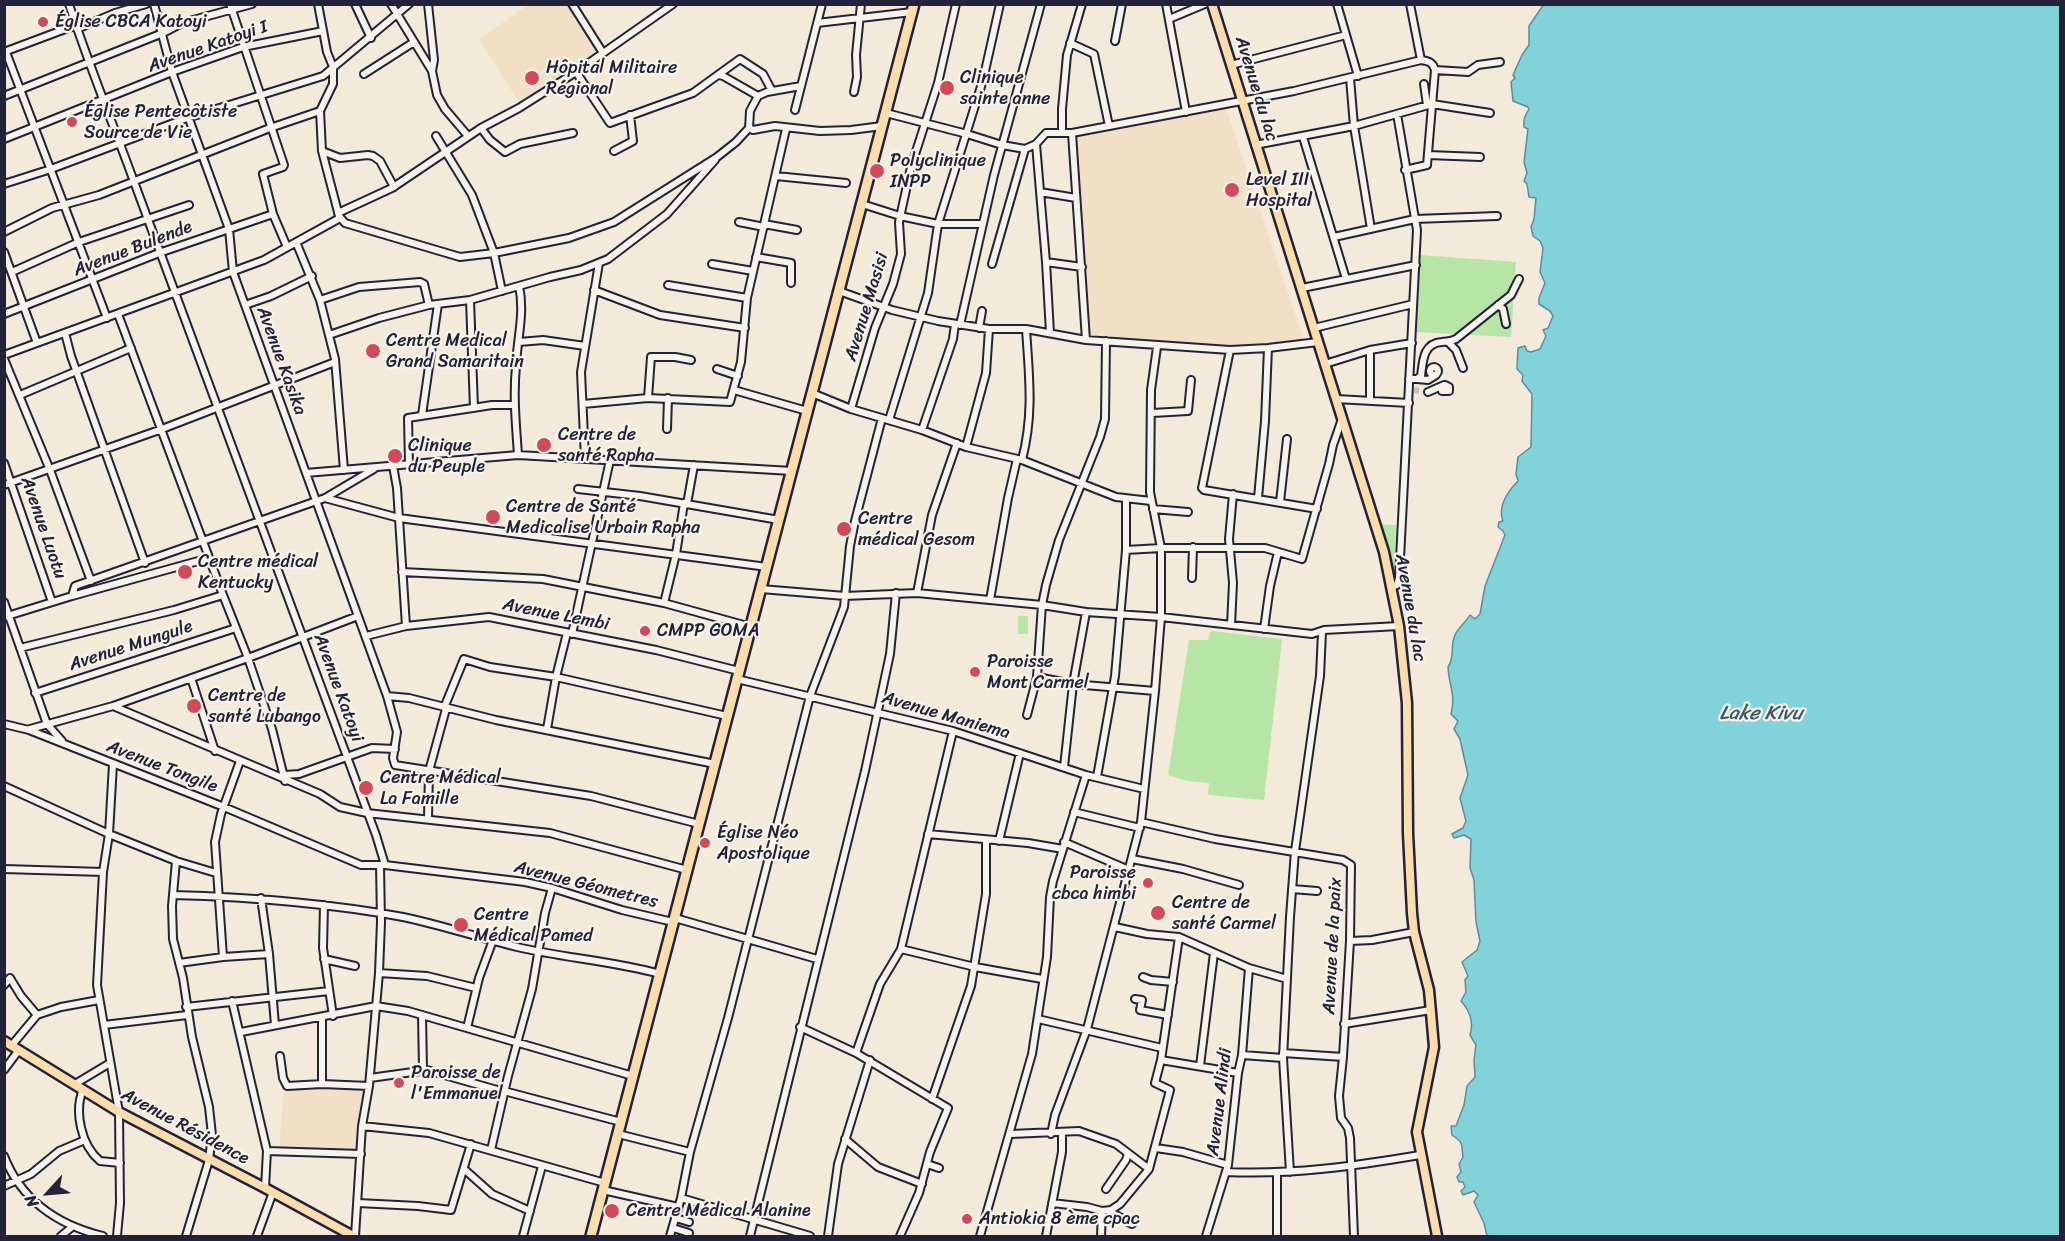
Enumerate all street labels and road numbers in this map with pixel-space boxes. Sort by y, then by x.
street label: Avenue Katoyi I [145,16,271,78]
street label: Avenue du lac [1230,34,1282,144]
street label: Avenue Bulende [71,216,195,282]
street label: Avenue Masisi [840,250,894,364]
street label: Avenue Kasika [251,304,311,418]
street label: Avenue Luotu [15,474,71,582]
street label: Avenue du lac [1390,552,1430,664]
street label: Avenue Lembi [501,594,611,636]
street label: Avenue Mungule [66,616,196,676]
street label: Avenue Katoyi [308,631,368,745]
street label: Avenue Maniema [880,687,1012,745]
street label: Avenue Tongile [103,736,221,798]
street label: Avenue Géometres [512,857,660,913]
street label: Avenue de la paix [1319,877,1347,1015]
street label: Avenue Alindi [1203,1047,1237,1157]
street label: Avenue Résidence [117,1084,253,1170]

